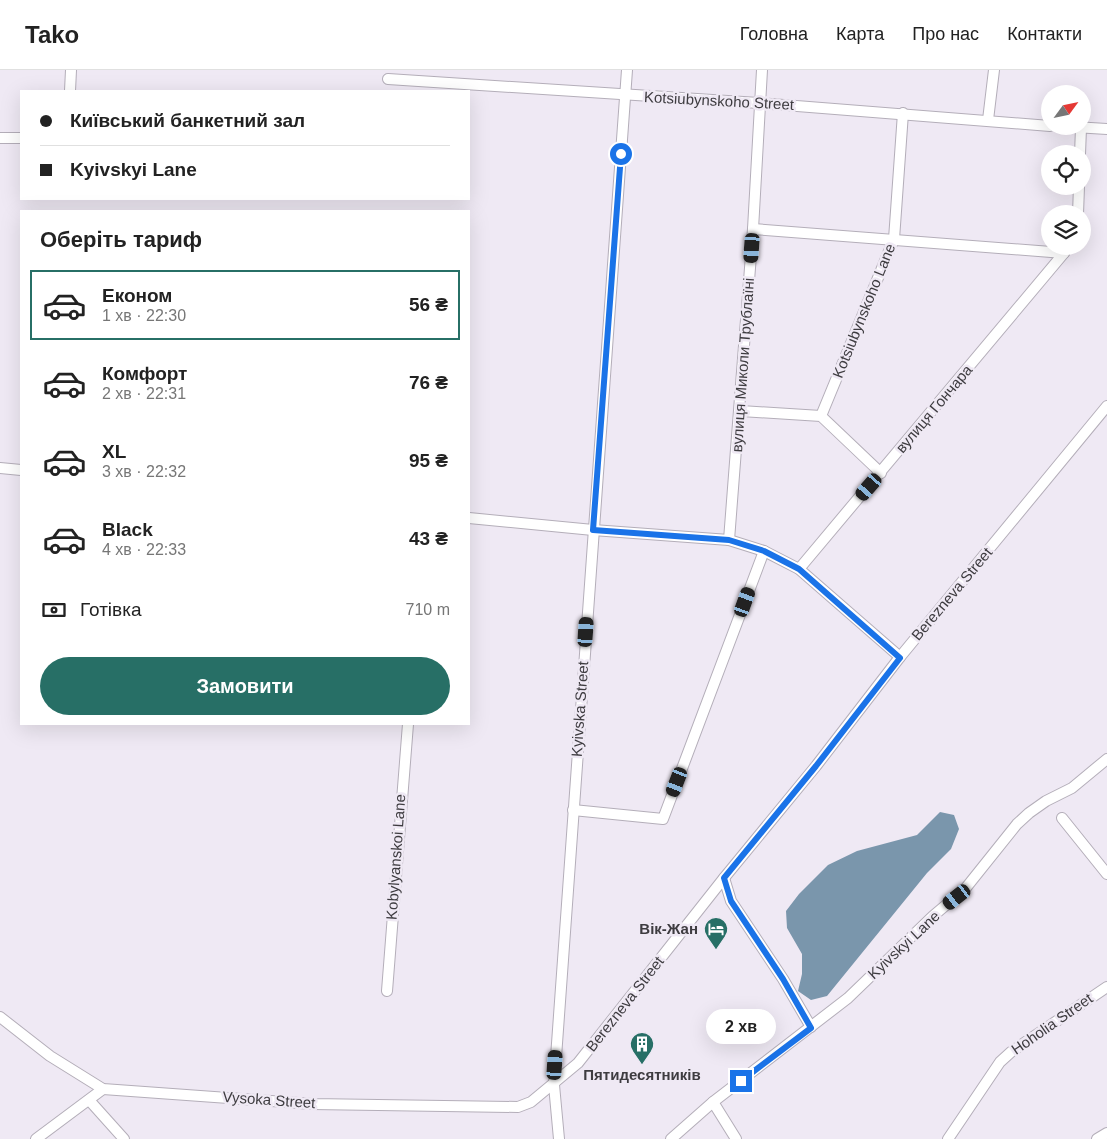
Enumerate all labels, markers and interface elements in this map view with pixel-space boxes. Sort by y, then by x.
text: Tako [25,21,79,48]
text: Головна [740,24,808,44]
text: Карта [836,24,884,44]
text: Про нас [912,24,979,44]
text: Контакти [1007,24,1082,44]
north arrow [1041,85,1091,135]
map controls [1041,85,1091,255]
street label: Kotsiubynskoho Street [644,88,795,113]
text: Київський банкетний зал [70,110,305,131]
route start [610,143,632,165]
button: locate [1041,145,1091,195]
text: Kyivskyi Lane [70,159,197,180]
button: layers [1041,205,1091,255]
text: Оберіть тариф [40,227,202,252]
car [743,233,760,263]
street label: Kotsiubynskoho Lane [829,241,898,380]
street label: вулиця Миколи Трублаїні [728,277,757,453]
icon: car [42,283,87,328]
text: Економ [102,285,172,306]
text: 56 ₴ [409,294,448,315]
text: 1 хв · 22:30 [102,307,186,324]
icon: car [42,361,87,406]
street label: вулиця Гончара [892,361,976,456]
text: Комфорт [102,363,187,384]
text: 76 ₴ [409,372,448,393]
text: 2 хв · 22:31 [102,385,186,402]
icon: car [42,439,87,484]
text: XL [102,441,126,462]
text: 95 ₴ [409,450,448,471]
text: 3 хв · 22:32 [102,463,186,480]
car [853,471,884,503]
icon: car [42,517,87,562]
text: Black [102,519,153,540]
text: 43 ₴ [409,528,448,549]
text: 4 хв · 22:33 [102,541,186,558]
street label: Berezneva Street [908,543,996,644]
car [732,585,757,619]
icon: cash [40,596,68,624]
text: Готівка [80,599,141,620]
text: 710 m [406,601,450,618]
car [577,617,594,647]
button: Замовити [40,657,450,715]
street label: Kyivska Street [568,660,591,757]
car [664,765,689,799]
street label: Kobylyanskoi Lane [383,794,408,920]
car [940,882,973,912]
street label: Kyivskyi Lane [864,907,943,982]
hotel icon: Вік-Жан [703,916,729,950]
place label: Вік-Жан [639,920,698,937]
street label: Berezneva Street [582,952,667,1055]
street label: Hoholia Street [1008,989,1096,1058]
callout: 2 хв [706,1008,776,1044]
text: 2 хв [725,1018,757,1035]
building icon: Пятидесятників [629,1031,655,1065]
car [546,1050,563,1080]
place label: Пятидесятників [583,1066,701,1083]
route end [730,1070,752,1092]
street label: Vysoka Street [222,1088,317,1111]

